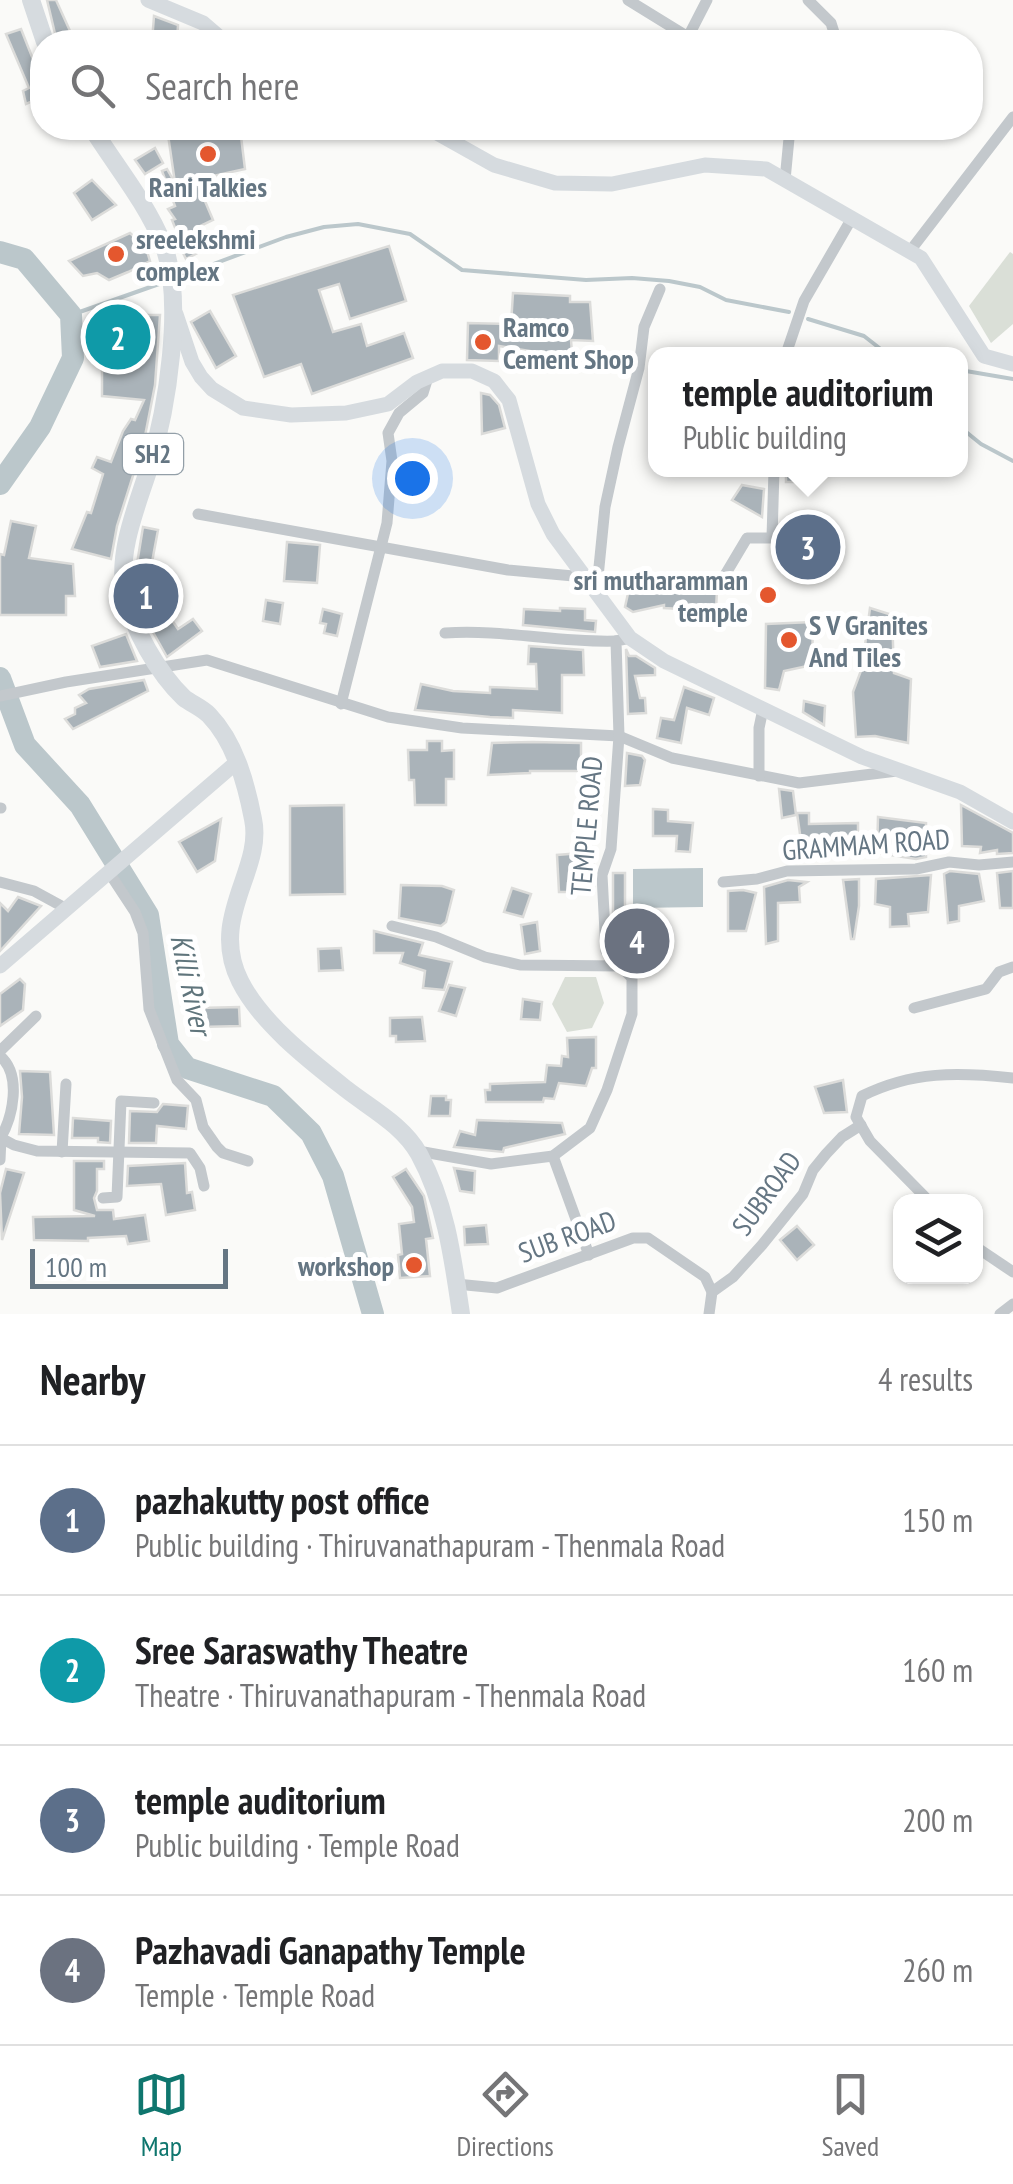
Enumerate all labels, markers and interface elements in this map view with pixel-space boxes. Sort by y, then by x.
search box [30,30,983,140]
icon: search [65,58,120,113]
text: Search here [145,61,299,110]
marker: Rani Talkies [197,143,219,165]
place label: Rani Talkies [149,168,267,205]
place label: sreelekshmi complex [136,220,256,289]
marker: sreelekshmi complex [105,243,127,265]
pin: 2 [86,300,150,374]
place label: Ramco Cement Shop [503,308,634,377]
marker: Ramco Cement Shop [472,331,494,353]
popup [648,347,968,477]
text: temple auditorium [683,367,933,416]
text: Public building [683,416,847,458]
road number: SH2 [123,434,183,474]
your location [387,453,438,504]
pin: 3 [776,510,840,584]
pin: 1 [114,558,178,634]
place label: sri mutharamman temple [574,561,748,630]
marker: sri mutharamman temple [757,584,779,606]
place label: S V Granites And Tiles [808,606,928,675]
marker: S V Granites And Tiles [778,629,800,651]
street label: TEMPLE ROAD [561,755,611,897]
street label: GRAMMAM ROAD [781,820,951,868]
pin: 4 [604,904,670,978]
water label: Killi River [162,930,222,1041]
street label: SUBROAD [723,1144,809,1242]
map controls [893,1194,983,1284]
button: layers [893,1194,983,1284]
street label: SUB ROAD [513,1201,621,1271]
scale bar [30,1244,228,1288]
place label: workshop [297,1247,394,1284]
text: 100 m [45,1248,107,1285]
marker: workshop [403,1254,425,1276]
text: Nearby [40,1352,145,1407]
text: 4 results [878,1358,973,1400]
text: pazhakutty post office [135,1475,430,1524]
text: 1 [65,1499,80,1541]
text: 150 m [902,1499,973,1541]
text: Public building · Thiruvanathapuram - Thenmala Road [135,1524,725,1566]
text: Sree Saraswathy Theatre [135,1625,468,1674]
text: 2 [65,1649,80,1691]
text: 160 m [902,1649,973,1691]
text: Theatre · Thiruvanathapuram - Thenmala Road [135,1674,646,1716]
text: temple auditorium [135,1775,386,1824]
text: 3 [65,1799,80,1841]
text: 200 m [902,1799,973,1841]
text: Public building · Temple Road [135,1824,460,1866]
text: Pazhavadi Ganapathy Temple [135,1925,526,1974]
text: 4 [65,1949,80,1991]
text: 260 m [902,1949,973,1991]
text: Temple · Temple Road [135,1974,375,2016]
tab: Map [134,2067,189,2164]
tab: Directions [456,2067,554,2164]
tab: Saved [821,2067,879,2164]

